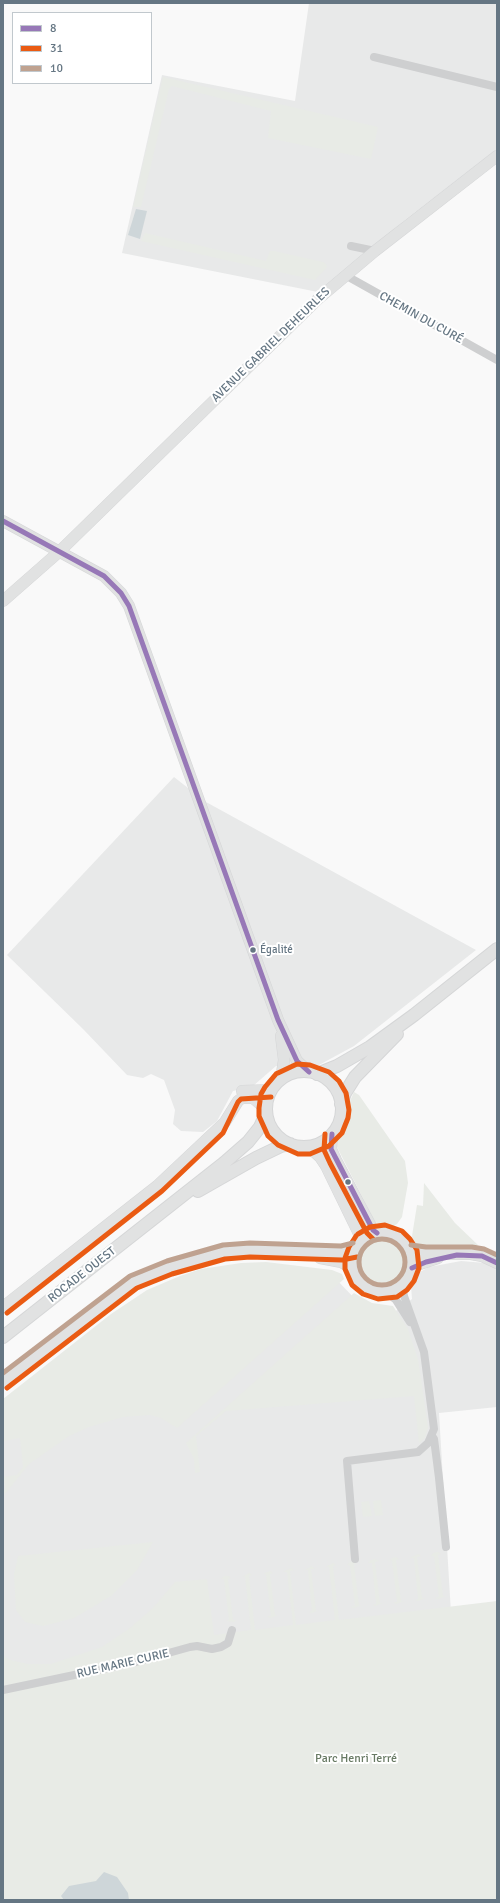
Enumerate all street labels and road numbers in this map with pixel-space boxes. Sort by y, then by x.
street label: AVENUE GABRIEL DEHEURLES [209,285,333,405]
street label: CHEMIN DU CURÉ [376,289,466,347]
street label: ROCADE OUEST [45,1244,119,1306]
street label: RUE MARIE CURIE [75,1646,171,1682]

